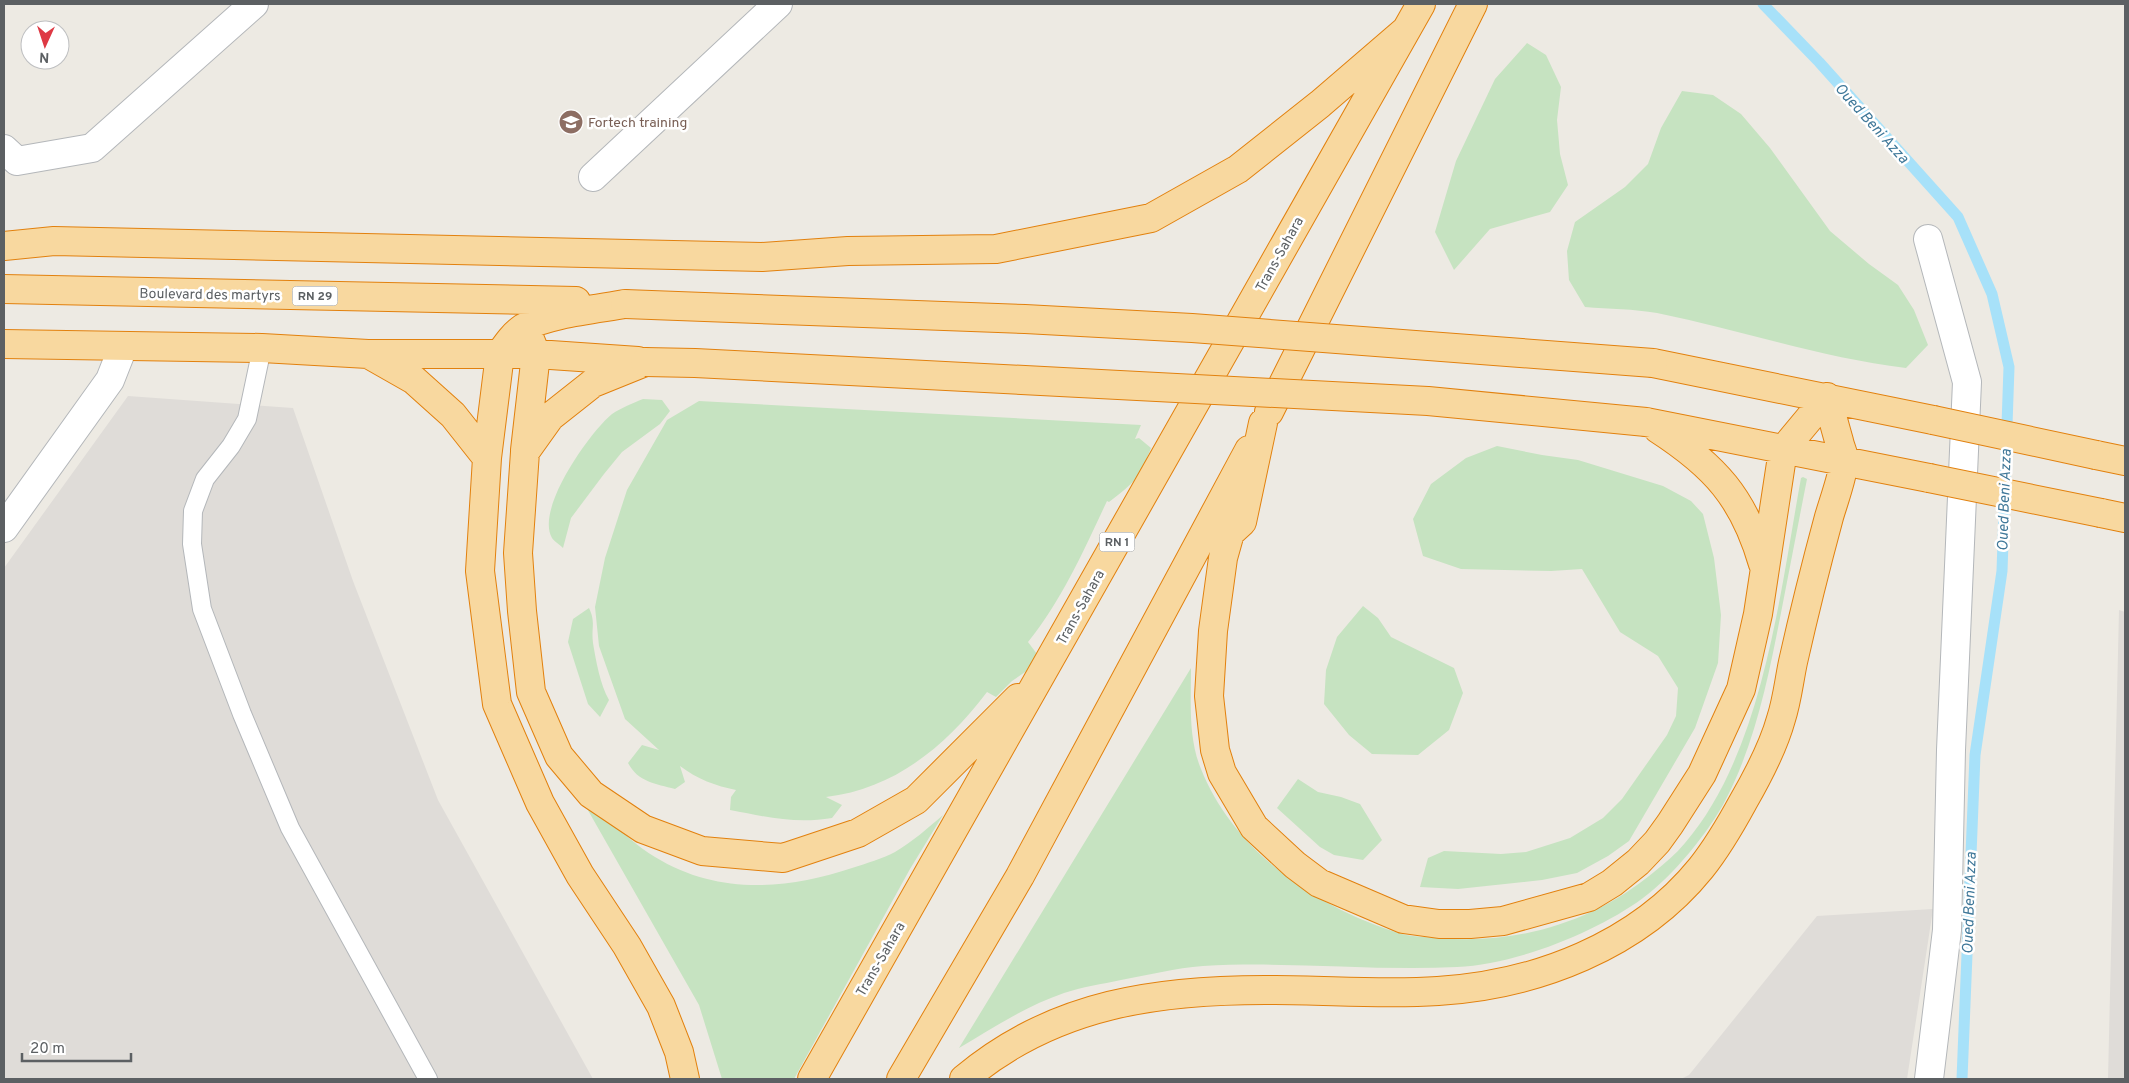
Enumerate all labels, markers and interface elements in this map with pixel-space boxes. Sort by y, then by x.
north arrow [20,20,70,70]
text: N [39,48,50,65]
water label: Oued Beni Azza [1830,80,1912,168]
school or university icon: Fortech training [558,109,584,135]
place label: Fortech training [588,115,687,132]
street label: Trans-Sahara [1253,214,1308,295]
street label: Boulevard des martyrs [139,286,281,305]
road number: RN 29 [292,286,338,306]
water label: Oued Beni Azza [1994,448,2017,551]
road number: RN 1 [1100,532,1134,552]
street label: Trans-Sahara [1054,567,1109,648]
water label: Oued Beni Azza [1959,851,1982,954]
street label: Trans-Sahara [853,919,909,1000]
scale bar [22,1030,131,1062]
text: 20 m [30,1040,65,1059]

